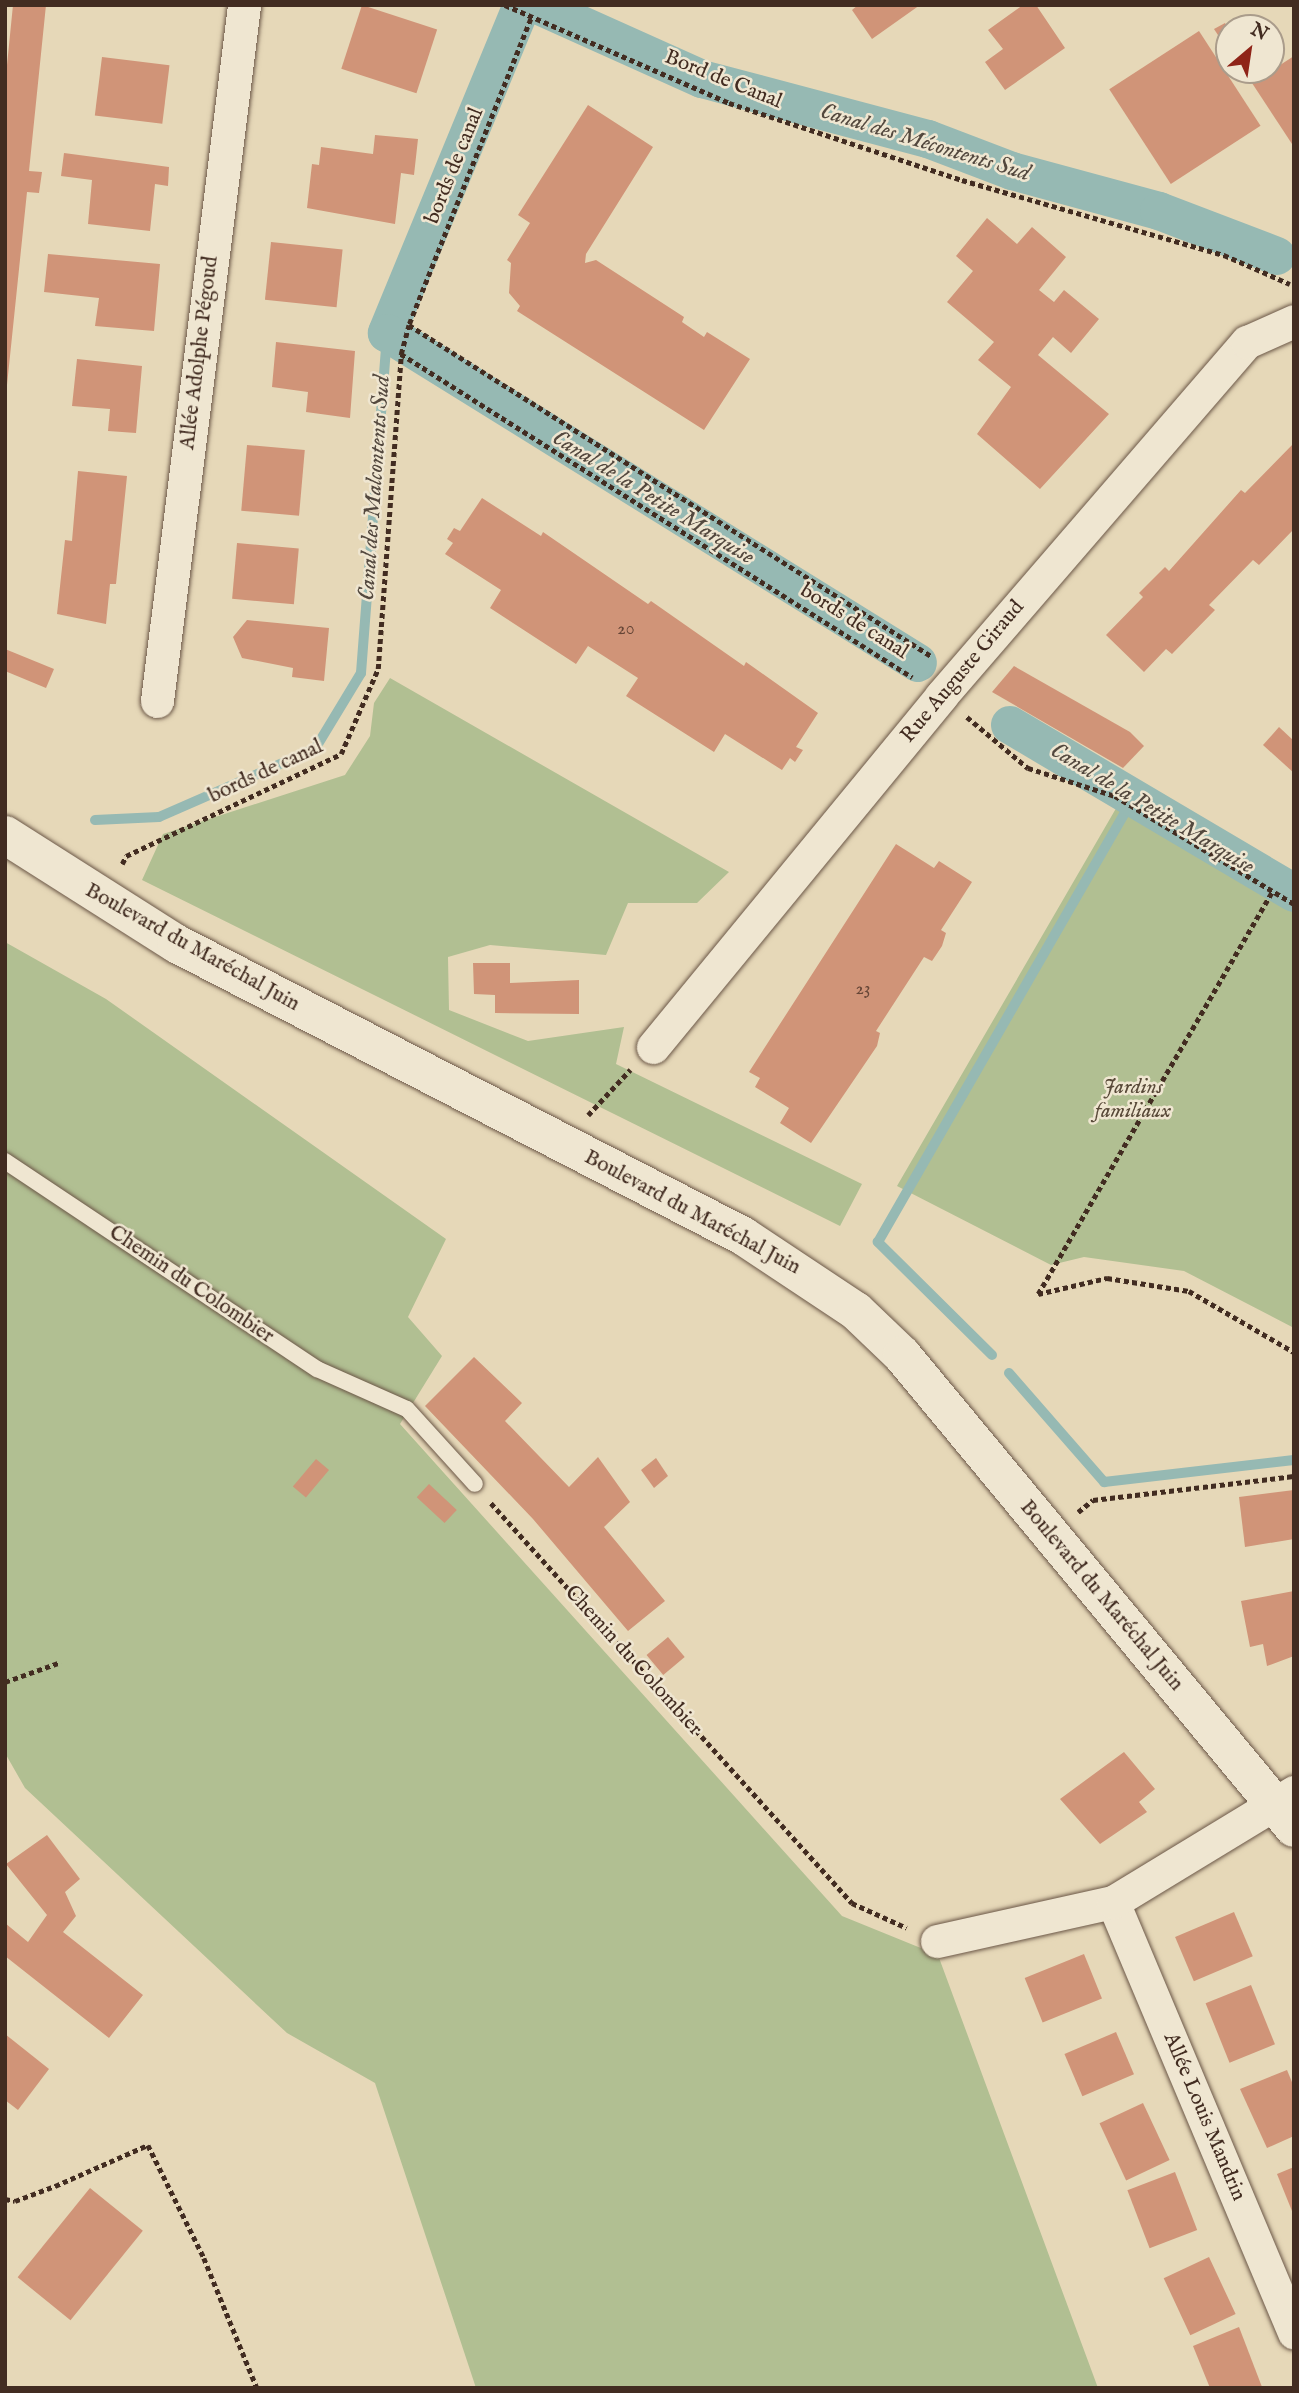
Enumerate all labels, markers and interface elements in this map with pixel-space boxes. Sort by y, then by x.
north arrow [1215,14,1285,84]
text: N [1246,18,1272,47]
street label: Bord de Canal [661,45,785,115]
water label: Canal des Mécontents Sud [817,98,1033,188]
street label: bords de canal [420,104,490,228]
street label: Allée Adolphe Pégoud [176,255,224,451]
water label: Canal des Malcontents Sud [353,374,397,602]
water label: Canal de la Petite Marquise [547,425,759,571]
street label: bords de canal [795,579,913,665]
street label: Rue Auguste Giraud [896,596,1030,748]
house number: 20 [617,619,635,641]
street label: bords de canal [205,735,327,809]
water label: Canal de la Petite Marquise [1045,737,1259,881]
street label: Boulevard du Maréchal Juin [80,878,304,1018]
house number: 23 [855,979,871,1001]
park label: Jardins familiaux [1095,1075,1171,1125]
street label: Boulevard du Maréchal Juin [580,1145,804,1281]
street label: Chemin du Colombier [104,1220,278,1350]
street label: Boulevard du Maréchal Juin [1014,1495,1188,1697]
street label: Chemin du Colombier [559,1581,707,1741]
street label: Allée Louis Mandrin [1157,2029,1251,2205]

